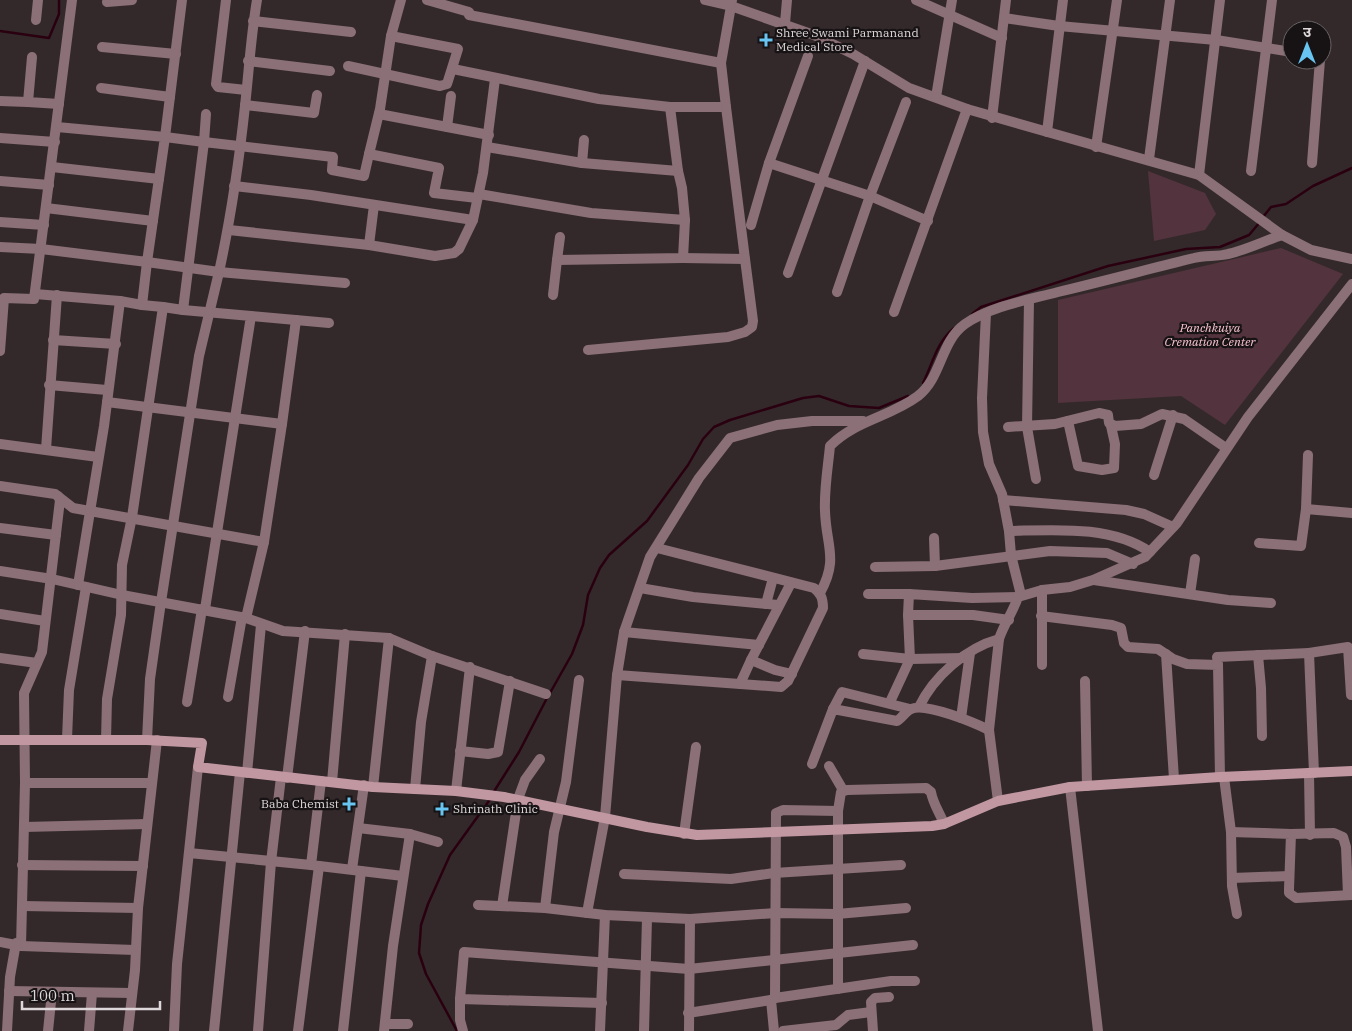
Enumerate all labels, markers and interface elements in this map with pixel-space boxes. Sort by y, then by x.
north arrow [1282,20,1332,70]
text: उ [1303,23,1312,41]
place label: Shree Swami Parmanand Medical Store [776,25,919,54]
marker: Shree Swami Parmanand Medical Store [760,34,772,46]
park label: Panchkuiya Cremation Center [1164,320,1256,349]
place label: Baba Chemist [261,796,339,811]
marker: Baba Chemist [343,798,355,810]
place label: Shrinath Clinic [453,801,538,816]
marker: Shrinath Clinic [435,802,449,816]
scale bar [22,978,160,1010]
text: 100 m [30,986,75,1005]

